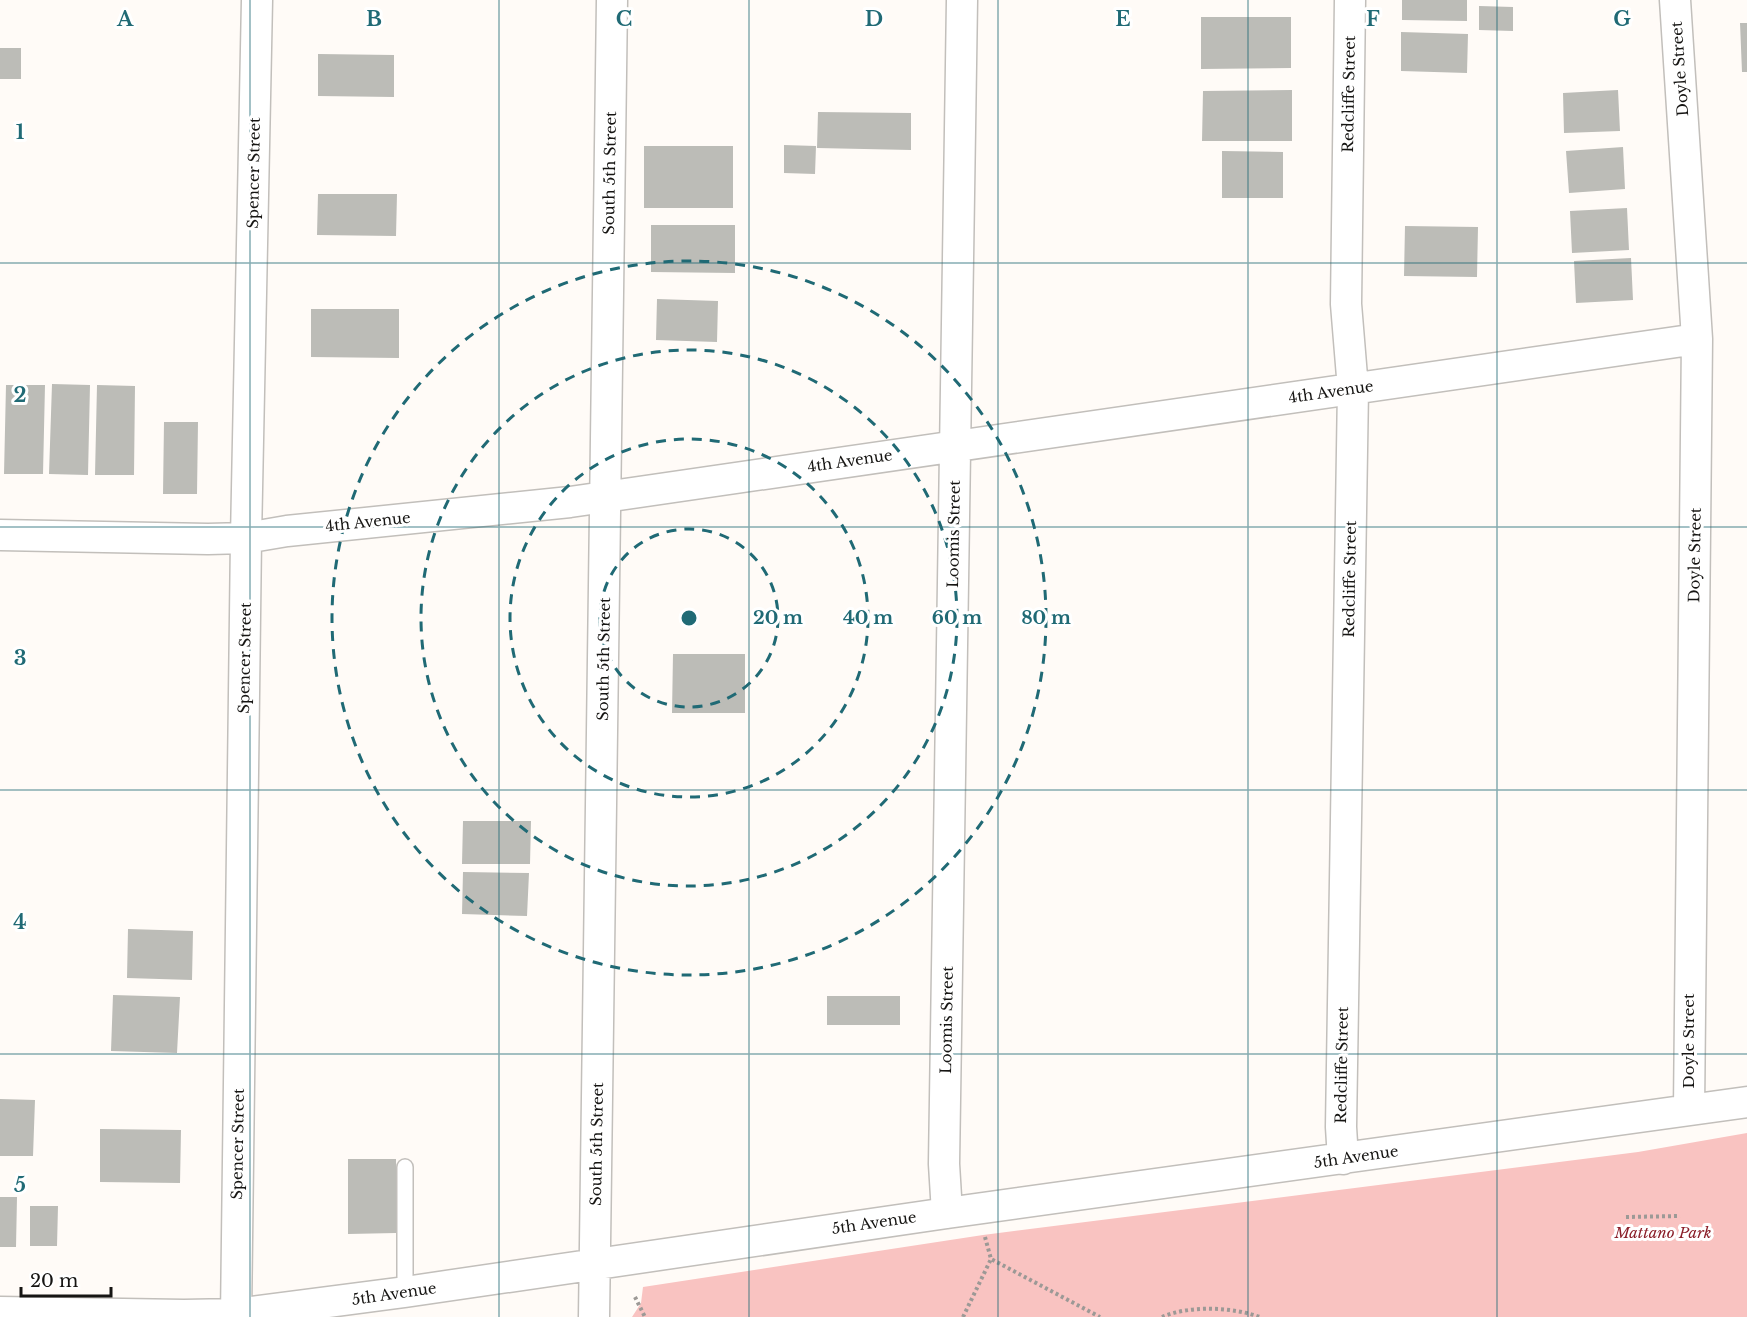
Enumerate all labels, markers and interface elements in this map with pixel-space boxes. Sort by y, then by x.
text: A [116,7,134,31]
text: B [366,7,382,31]
text: C [616,7,632,31]
text: D [865,7,883,31]
text: E [1115,7,1131,31]
text: F [1366,7,1380,31]
text: G [1613,7,1631,31]
street label: Doyle Street [1667,21,1692,117]
street label: Redcliffe Street [1338,35,1359,153]
street label: South 5th Street [599,111,620,235]
street label: Spencer Street [243,117,264,229]
text: 1 [16,120,25,144]
street label: 4th Avenue [1287,376,1375,407]
text: 2 [13,383,27,407]
street label: 4th Avenue [806,445,894,476]
street label: Loomis Street [943,480,964,588]
street label: Doyle Street [1684,507,1705,603]
street label: 4th Avenue [324,508,412,535]
street label: Redcliffe Street [1339,520,1360,638]
street label: South 5th Street [593,597,614,721]
street label: Spencer Street [234,602,255,714]
text: 20 m [753,607,803,629]
text: 40 m [843,607,893,629]
text: 60 m [932,607,982,629]
text: 80 m [1021,607,1071,629]
centre of rings [679,608,699,628]
text: 3 [14,646,26,670]
text: 4 [13,910,27,934]
street label: Loomis Street [936,966,957,1074]
street label: Doyle Street [1679,993,1698,1089]
street label: Redcliffe Street [1331,1006,1352,1124]
street label: South 5th Street [586,1082,607,1206]
street label: Spencer Street [227,1088,248,1200]
street label: 5th Avenue [1312,1141,1400,1172]
text: 5 [14,1173,26,1197]
street label: 5th Avenue [830,1207,918,1238]
park label: Mattano Park [1614,1223,1711,1242]
scale bar [21,1260,111,1298]
text: 20 m [30,1270,78,1292]
street label: 5th Avenue [350,1278,438,1309]

